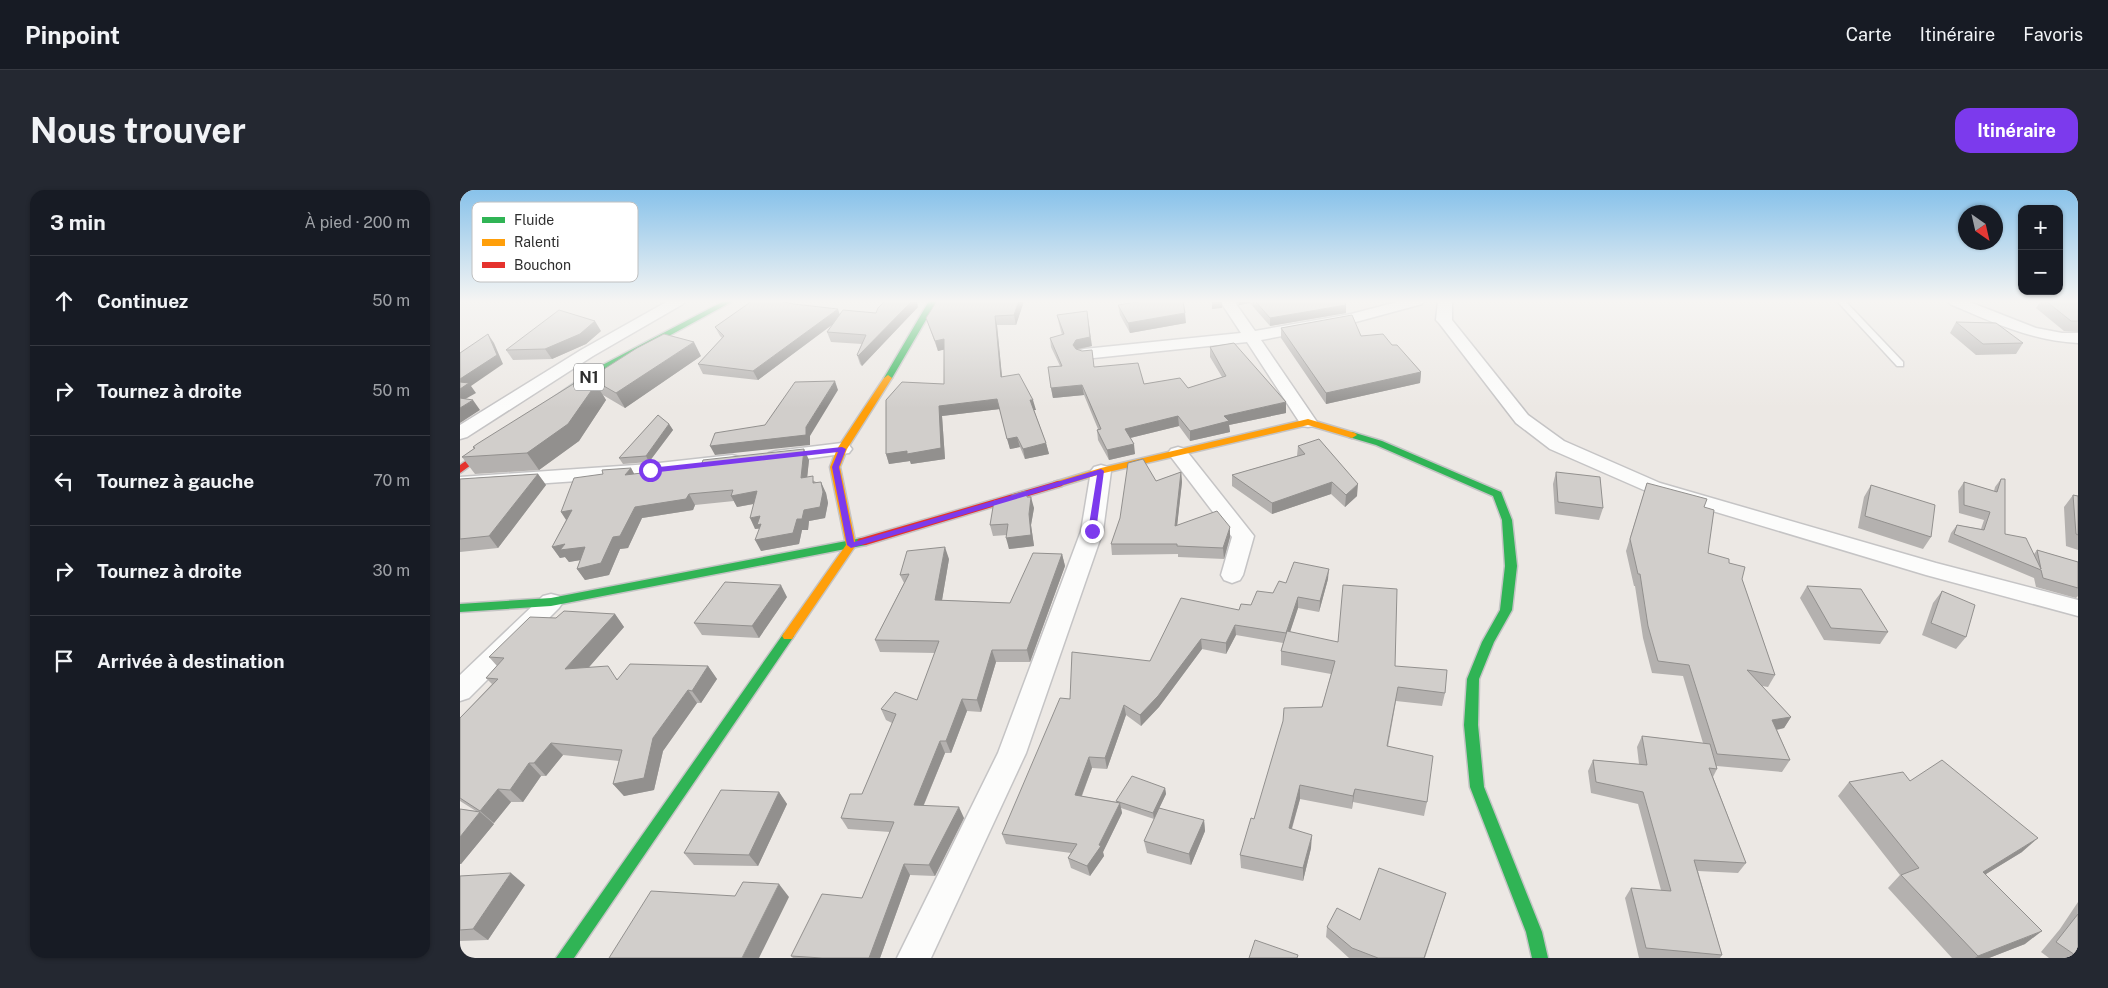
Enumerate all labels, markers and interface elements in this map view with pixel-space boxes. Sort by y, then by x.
text: Pinpoint [25,21,120,49]
text: Carte [1846,24,1892,45]
text: Itinéraire [1920,24,1995,45]
text: Favoris [2023,24,2083,45]
button: Itinéraire [1955,108,2078,153]
text: Nous trouver [30,110,246,151]
legend [472,202,638,282]
north arrow [1958,205,2003,250]
map controls [2018,205,2063,295]
button: + [2018,205,2063,250]
text: 3 min [50,210,106,235]
text: Fluide [514,212,554,228]
text: À pied · 200 m [305,213,410,232]
text: Ralenti [514,234,560,250]
button: − [2018,250,2063,295]
text: Bouchon [514,257,571,273]
icon: ahead [50,287,78,315]
text: Continuez [97,290,188,312]
text: 50 m [372,291,410,310]
road number: N1 [574,363,604,390]
icon: right [50,377,78,405]
text: Tournez à droite [97,380,242,402]
text: 50 m [372,381,410,400]
route start [639,459,662,482]
icon: left [50,467,78,495]
text: Tournez à gauche [97,470,254,492]
text: 70 m [373,471,410,490]
route end [1081,520,1104,543]
icon: right [50,557,78,585]
text: Tournez à droite [97,560,242,582]
text: 30 m [373,561,410,580]
icon: arrive [50,647,78,675]
text: Arrivée à destination [97,650,285,672]

